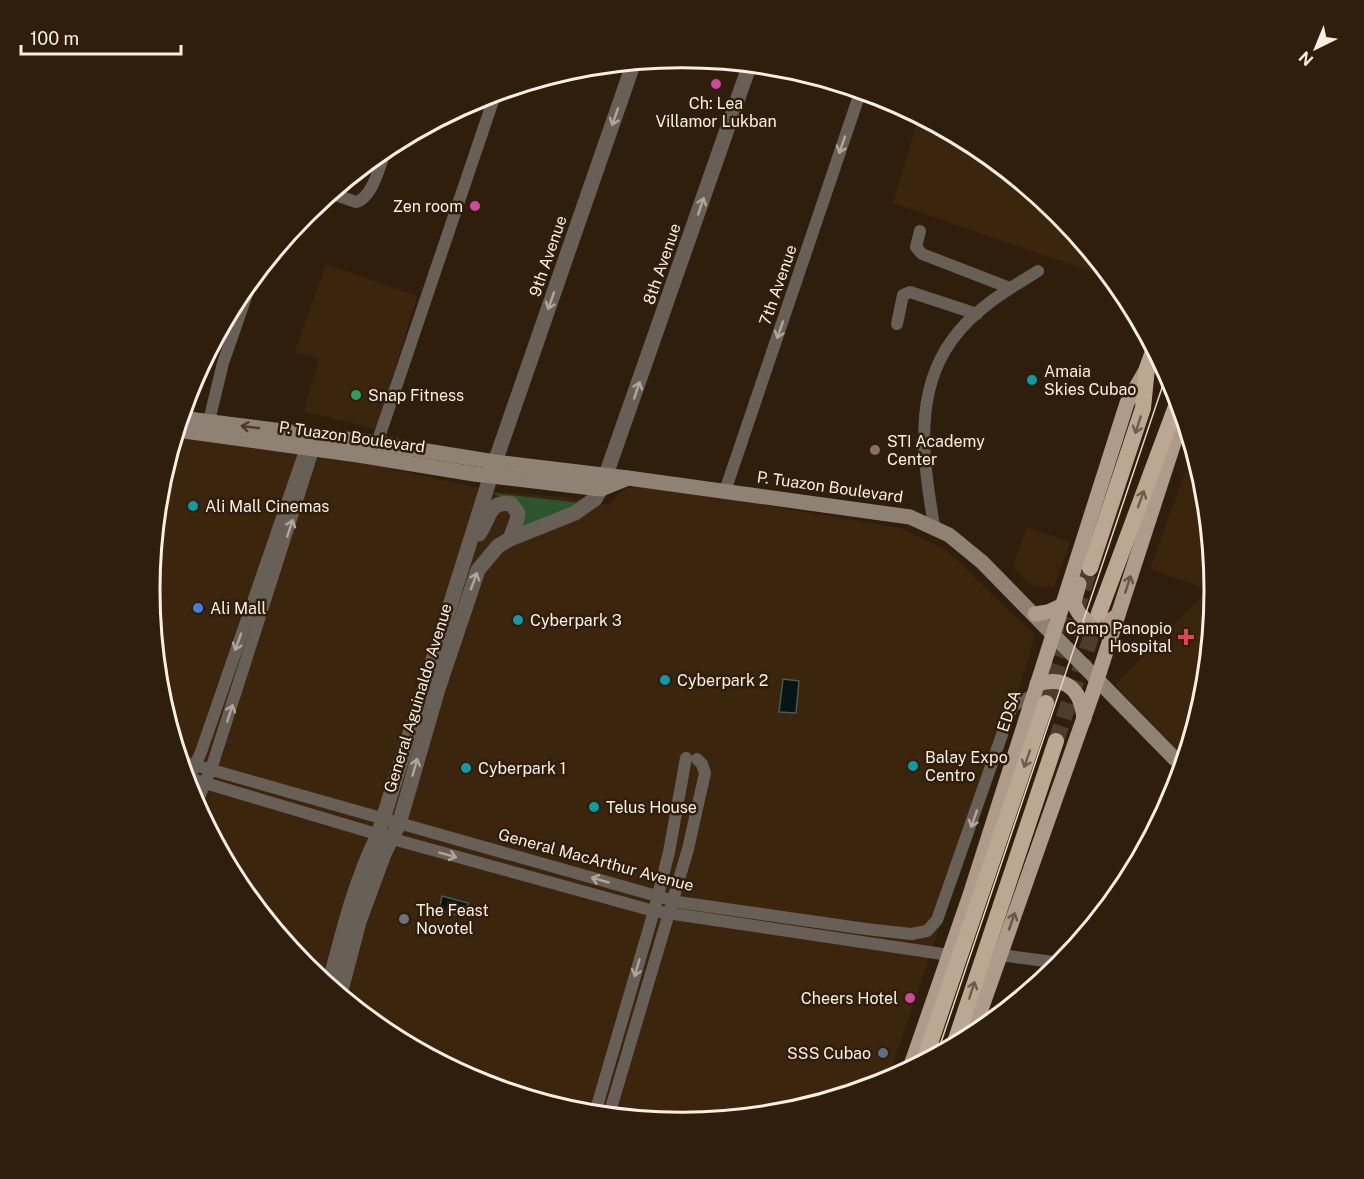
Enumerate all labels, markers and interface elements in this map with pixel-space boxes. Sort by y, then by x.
scale bar [21,18,182,56]
north arrow [1286,18,1346,78]
text: 100 m [30,28,79,49]
text: N [1295,47,1317,70]
marker: Ch: Lea Villamor Lukban [709,77,723,91]
place label: Ch: Lea Villamor Lukban [655,94,777,131]
one-way arrow [608,107,619,126]
one-way arrow [836,136,847,154]
place label: Zen room [393,197,463,216]
one-way arrow [696,197,707,216]
marker: Zen room [468,199,482,213]
street label: 9th Avenue [525,213,571,299]
street label: 8th Avenue [639,221,685,307]
street label: 7th Avenue [755,242,801,328]
one-way arrow [545,291,556,310]
one-way arrow [773,320,784,339]
place label: Amaia Skies Cubao [1044,362,1136,399]
marker: Amaia Skies Cubao [1025,373,1039,387]
one-way arrow [632,381,643,400]
place label: Snap Fitness [368,386,464,405]
marker: Snap Fitness [349,388,363,402]
one-way arrow [1131,415,1142,434]
street label: P. Tuazon Boulevard [278,417,426,457]
one-way arrow [241,421,261,432]
place label: STI Academy Center [887,432,985,469]
marker: STI Academy Center [868,443,882,457]
street label: P. Tuazon Boulevard [756,467,904,507]
one-way arrow [1137,490,1148,509]
place label: Ali Mall Cinemas [205,497,329,516]
marker: Ali Mall Cinemas [186,499,200,513]
one-way arrow [285,519,296,538]
one-way arrow [469,573,480,591]
one-way arrow [1123,575,1134,594]
place label: Ali Mall [210,599,267,618]
marker: Ali Mall [191,601,205,615]
street label: General Aguinaldo Avenue [380,601,456,795]
place label: Cyberpark 3 [530,611,622,630]
marker: Cyberpark 3 [511,613,525,627]
place label: Camp Panopio Hospital [1065,619,1172,656]
marker: Camp Panopio Hospital [1177,628,1195,646]
one-way arrow [232,632,243,651]
place label: Cyberpark 2 [677,671,768,690]
marker: Cyberpark 2 [658,673,672,687]
street label: EDSA [993,688,1025,734]
one-way arrow [225,704,236,723]
place label: Balay Expo Centro [925,748,1008,785]
one-way arrow [1020,749,1031,768]
one-way arrow [410,758,421,777]
place label: Cyberpark 1 [478,759,566,778]
marker: Balay Expo Centro [906,759,920,773]
marker: Cyberpark 1 [459,761,473,775]
place label: Telus House [606,798,697,817]
marker: Telus House [587,800,601,814]
one-way arrow [968,809,979,828]
street label: General MacArthur Avenue [496,825,696,895]
one-way arrow [438,849,457,861]
one-way arrow [591,874,610,885]
place label: The Feast Novotel [416,901,489,938]
marker: The Feast Novotel [397,912,411,926]
one-way arrow [1008,912,1019,931]
one-way arrow [631,958,643,977]
one-way arrow [968,981,979,1000]
place label: Cheers Hotel [801,989,898,1008]
marker: Cheers Hotel [903,991,917,1005]
place label: SSS Cubao [787,1044,871,1063]
marker: SSS Cubao [876,1046,890,1060]

